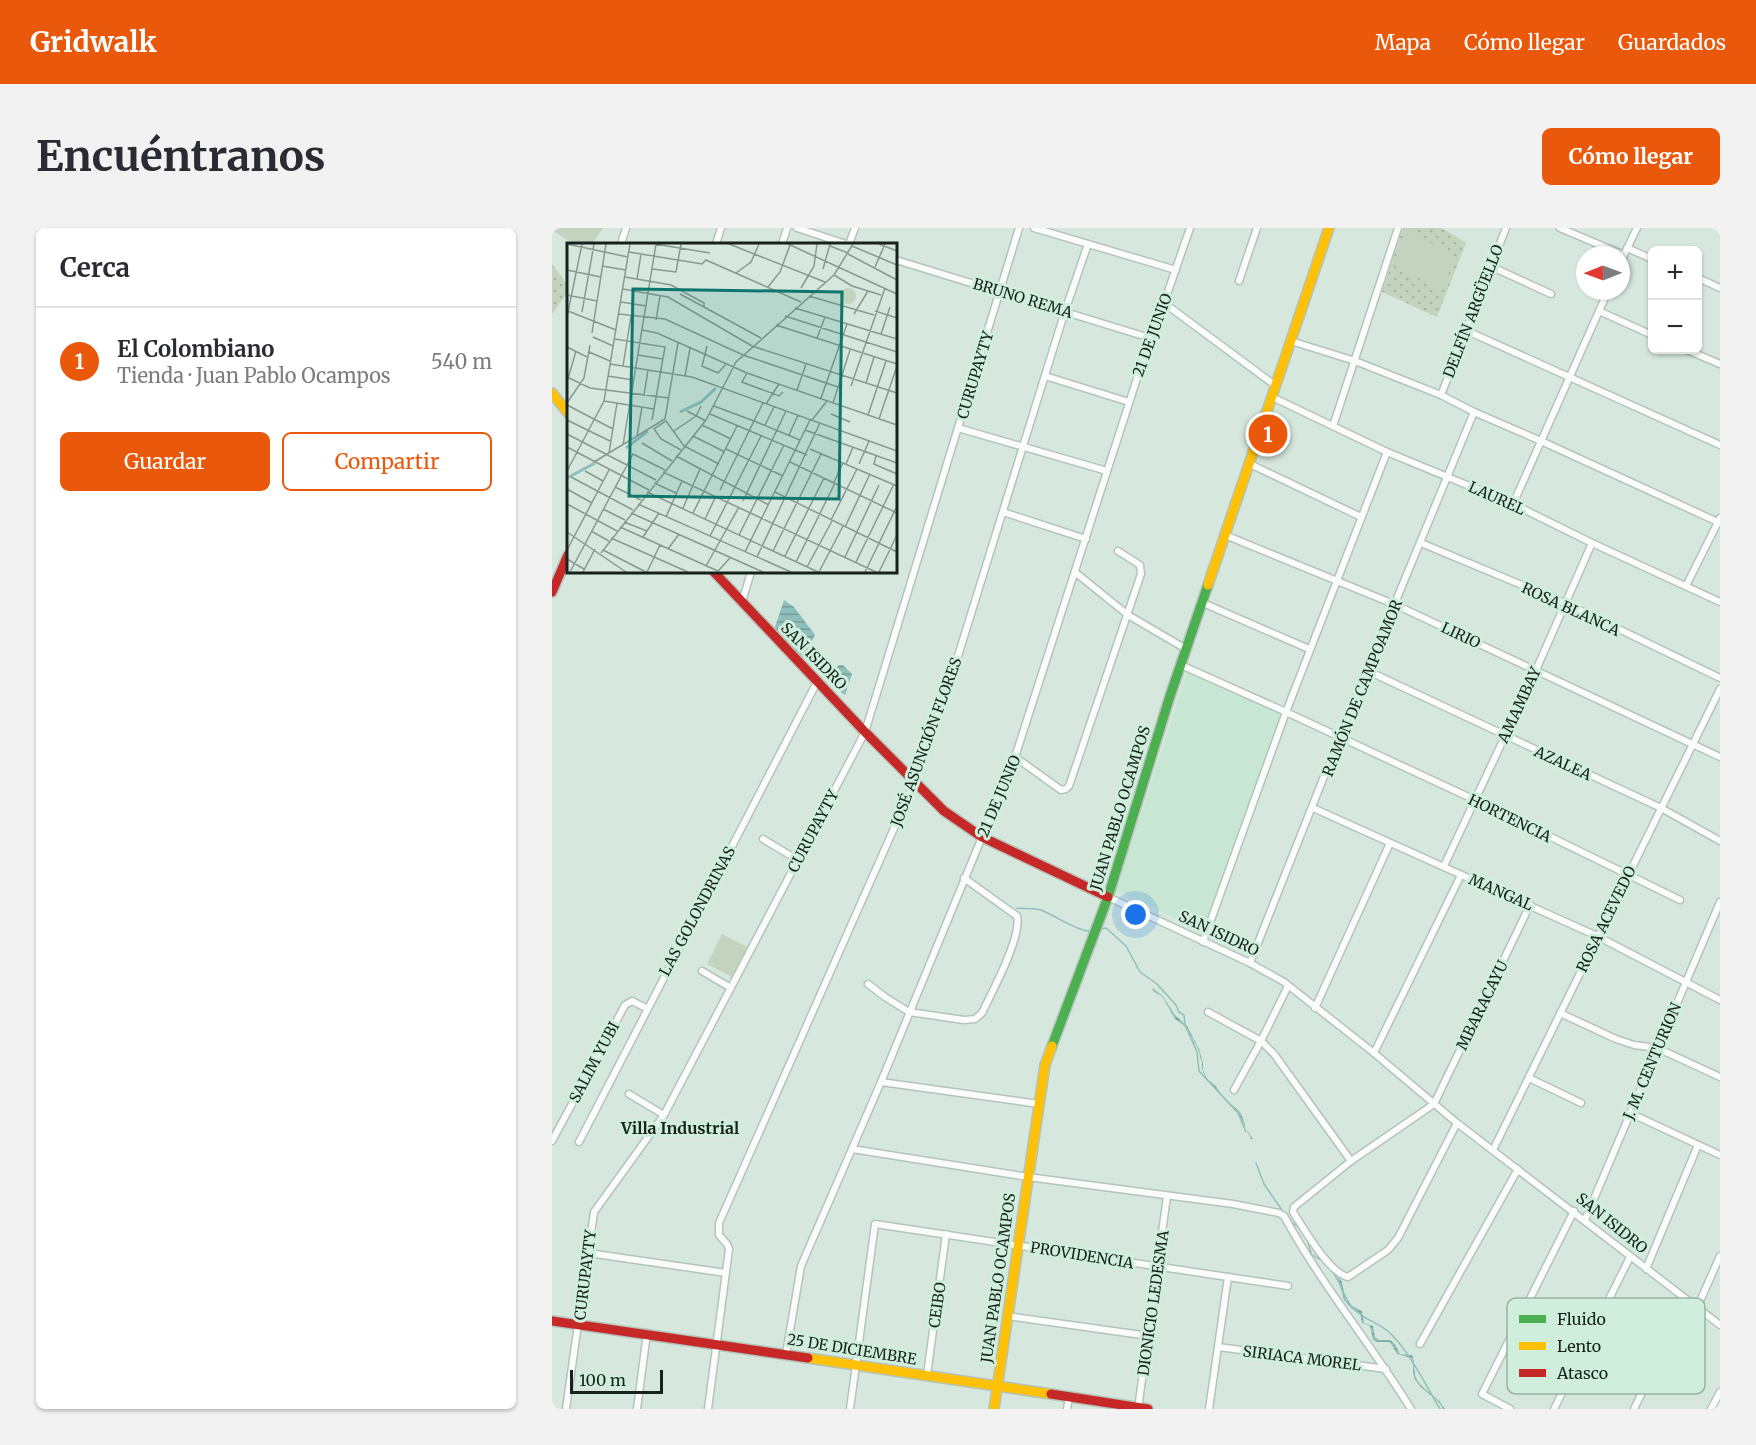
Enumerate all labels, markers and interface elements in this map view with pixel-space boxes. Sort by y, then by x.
text: Gridwalk [30,24,157,60]
text: Mapa [1375,29,1431,56]
text: Cómo llegar [1464,29,1585,56]
text: Guardados [1618,29,1726,56]
button: Cómo llegar [1542,128,1720,185]
text: Encuéntranos [36,130,325,182]
street label: DELFÍN ARGÜELLO [1438,241,1507,380]
inset map [567,243,897,573]
north arrow [1576,246,1630,300]
map controls [1648,246,1702,354]
button: + [1648,246,1702,300]
text: Cerca [60,251,130,284]
street label: BRUNO REMA [971,274,1075,322]
street label: 21 DE JUNIO [1128,291,1176,379]
button: − [1648,300,1702,354]
street label: CURUPAYTY [953,329,997,421]
text: El Colombiano [117,335,275,363]
text: 1 [75,349,84,374]
text: 540 m [431,349,492,374]
text: Tienda · Juan Pablo Ocampos [117,363,391,388]
pin: 1 [1248,412,1288,456]
button: Guardar [60,432,270,491]
button: Compartir [282,432,492,491]
street label: LAUREL [1466,477,1529,519]
street label: ROSA BLANCA [1519,578,1623,640]
street label: RAMÓN DE CAMPOAMOR [1317,596,1406,779]
street label: SAN ISIDRO [777,618,851,694]
street label: LIRIO [1438,618,1484,652]
street label: JOSÉ ASUNCIÓN FLORES [885,654,966,830]
street label: AMAMBAY [1493,664,1545,747]
street label: JUAN PABLO OCAMPOS [1086,723,1154,894]
street label: AZALEA [1531,741,1595,785]
street label: 21 DE JUNIO [973,752,1025,840]
street label: CURUPAYTY [783,786,843,876]
street label: HORTENCIA [1465,790,1555,846]
street label: LAS GOLONDRINAS [655,843,739,979]
street label: ROSA ACEVEDO [1572,863,1640,975]
street label: MANGAL [1466,869,1537,915]
your location [1121,900,1150,929]
street label: SAN ISIDRO [1176,906,1262,960]
street label: MBARACAYU [1452,957,1512,1053]
street label: J. M. CENTURION [1618,999,1685,1123]
street label: SALIM YUBI [565,1018,623,1106]
district label: Villa Industrial [620,1118,739,1138]
street label: SAN ISIDRO [1573,1188,1652,1258]
street label: JUAN PABLO OCAMPOS [977,1192,1019,1365]
street label: CURUPAYTY [570,1228,600,1321]
street label: DIONICIO LEDESMA [1133,1228,1173,1377]
street label: PROVIDENCIA [1029,1237,1135,1273]
street label: CEIBO [924,1281,950,1329]
legend [1507,1298,1705,1394]
text: Fluido [1557,1309,1606,1329]
street label: 25 DE DICIEMBRE [786,1329,919,1369]
text: Lento [1557,1336,1601,1356]
street label: SIRIACA MOREL [1242,1341,1363,1375]
text: Atasco [1556,1363,1608,1383]
scale bar [570,1367,663,1394]
text: 100 m [579,1370,626,1390]

